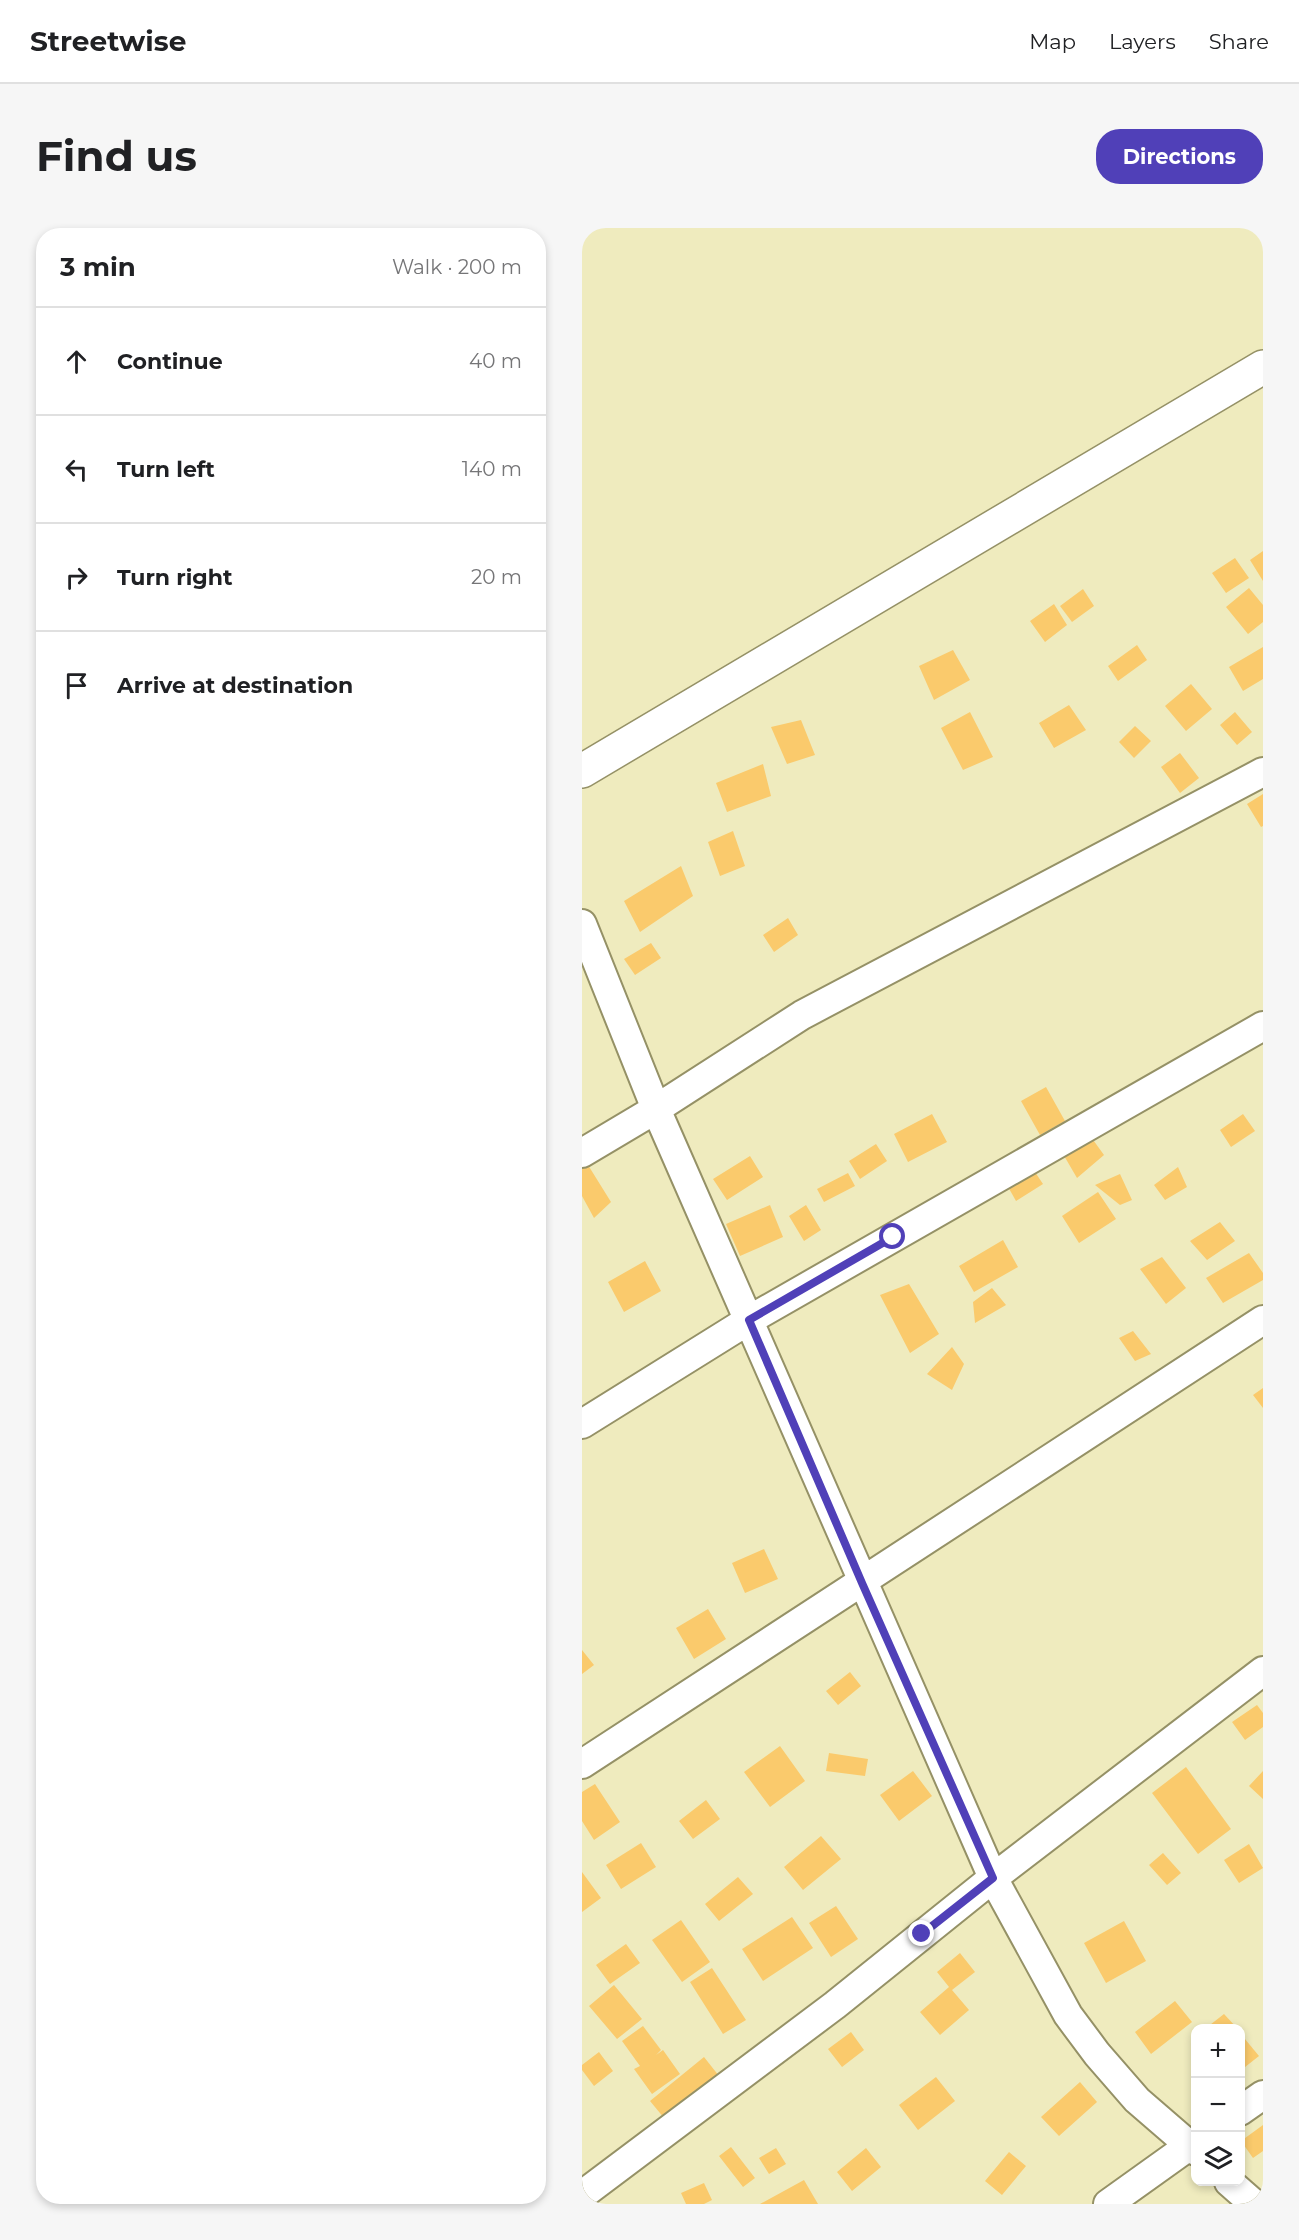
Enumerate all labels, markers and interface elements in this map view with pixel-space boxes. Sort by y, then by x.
text: Streetwise [30,24,186,58]
text: Map [1029,29,1076,54]
text: Layers [1109,29,1176,54]
text: Share [1209,29,1269,54]
button: Directions [1096,129,1263,184]
text: Find us [36,130,197,182]
text: 3 min [60,251,136,283]
text: Walk · 200 m [392,255,522,279]
icon: ahead [60,345,93,378]
text: Continue [117,348,223,375]
text: 40 m [469,349,522,373]
icon: left [60,453,93,486]
text: Turn left [117,456,215,483]
text: 140 m [462,457,522,481]
icon: right [60,561,93,594]
text: Turn right [117,564,232,591]
text: 20 m [471,565,522,589]
icon: arrive [60,669,93,702]
text: Arrive at destination [117,672,353,699]
route start [879,1223,905,1249]
route end [908,1920,934,1946]
map controls [1191,2024,1245,2186]
button: + [1191,2024,1245,2078]
button: − [1191,2078,1245,2132]
button: layers [1191,2132,1245,2186]

